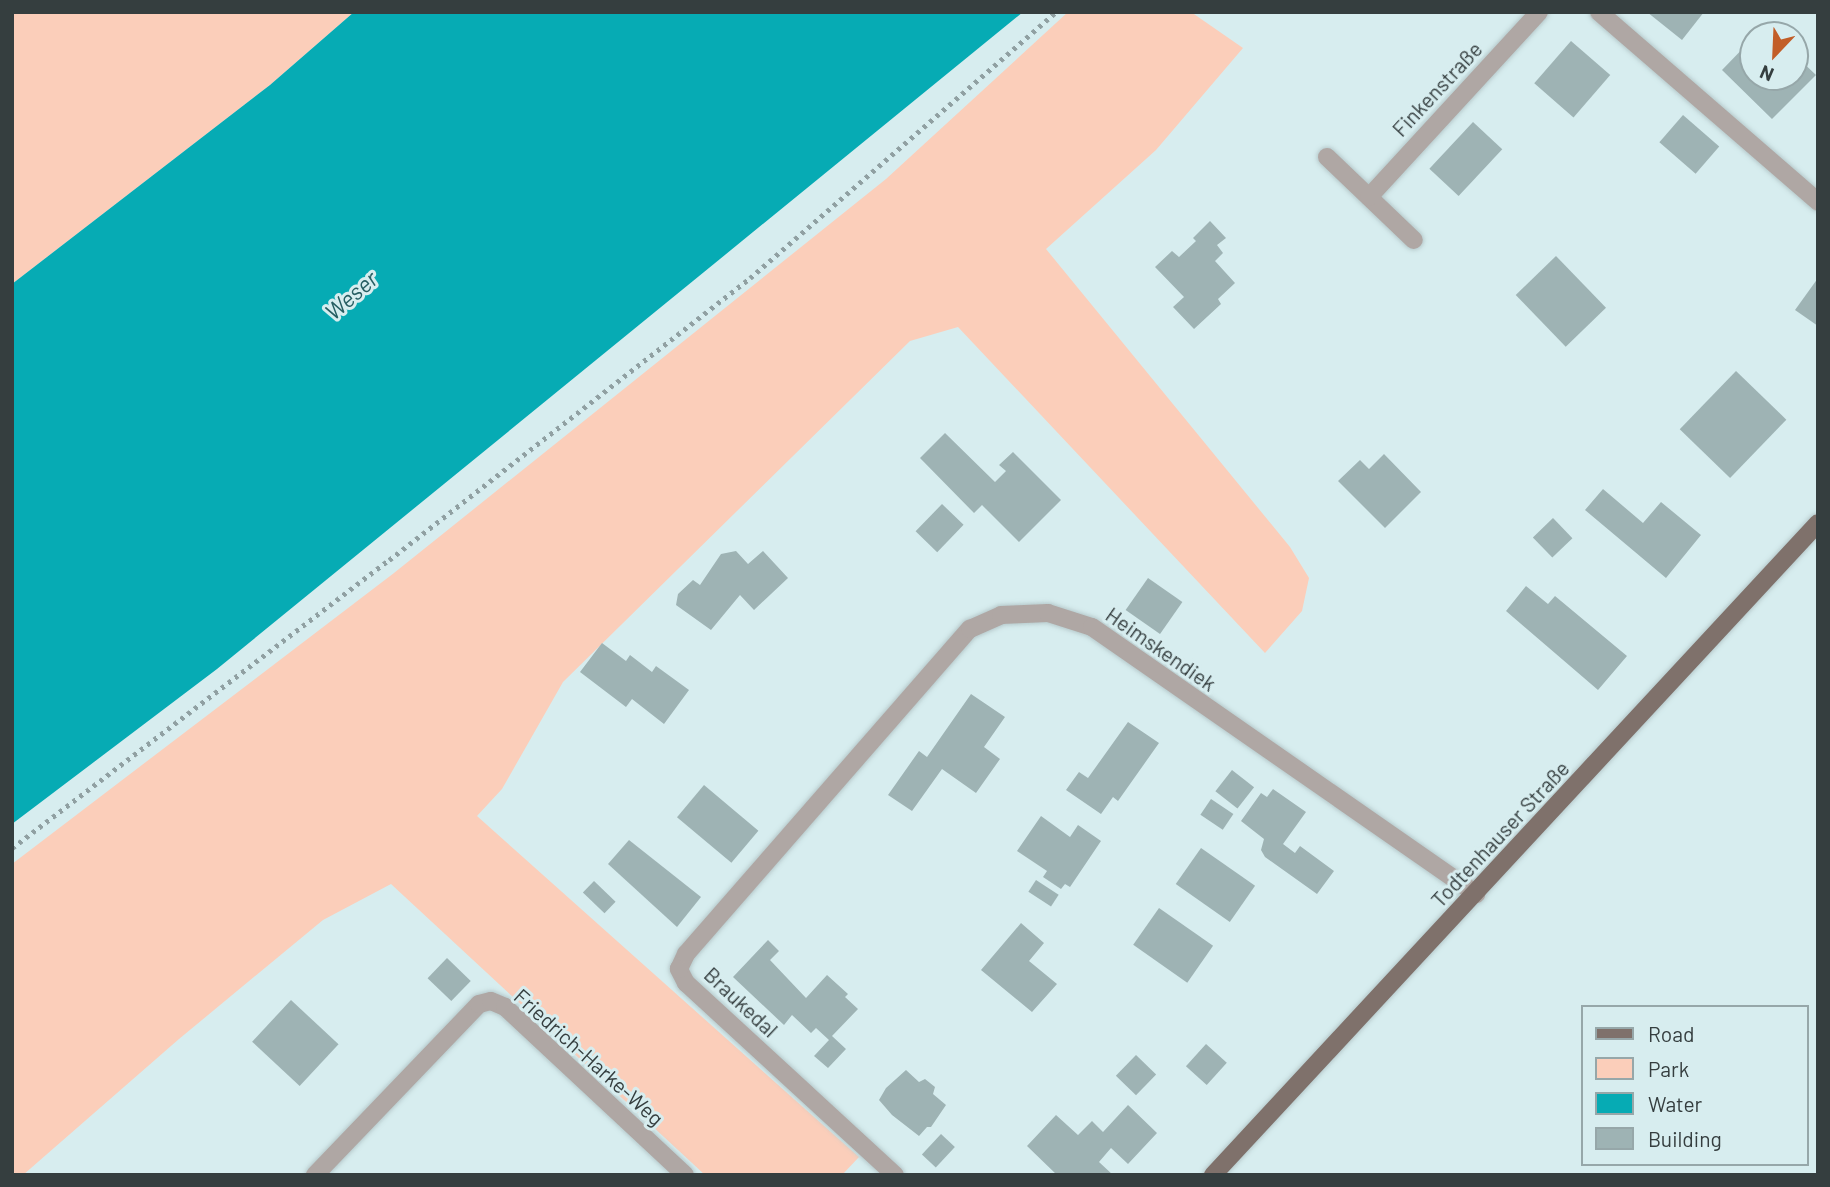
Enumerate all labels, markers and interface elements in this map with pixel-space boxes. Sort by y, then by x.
north arrow [1739,21,1809,91]
street label: Finkenstraße [1387,36,1487,142]
text: N [1756,61,1777,87]
water label: Weser [319,265,383,325]
street label: Heimskendiek [1101,602,1221,696]
street label: Todtenhauser Straße [1426,756,1574,912]
street label: Braukedal [699,962,783,1042]
street label: Friedrich-Harke-Weg [509,983,669,1131]
legend [1582,1005,1809,1166]
text: Road [1648,1021,1694,1046]
text: Park [1648,1056,1689,1081]
text: Water [1648,1091,1702,1116]
text: Building [1648,1126,1722,1151]

